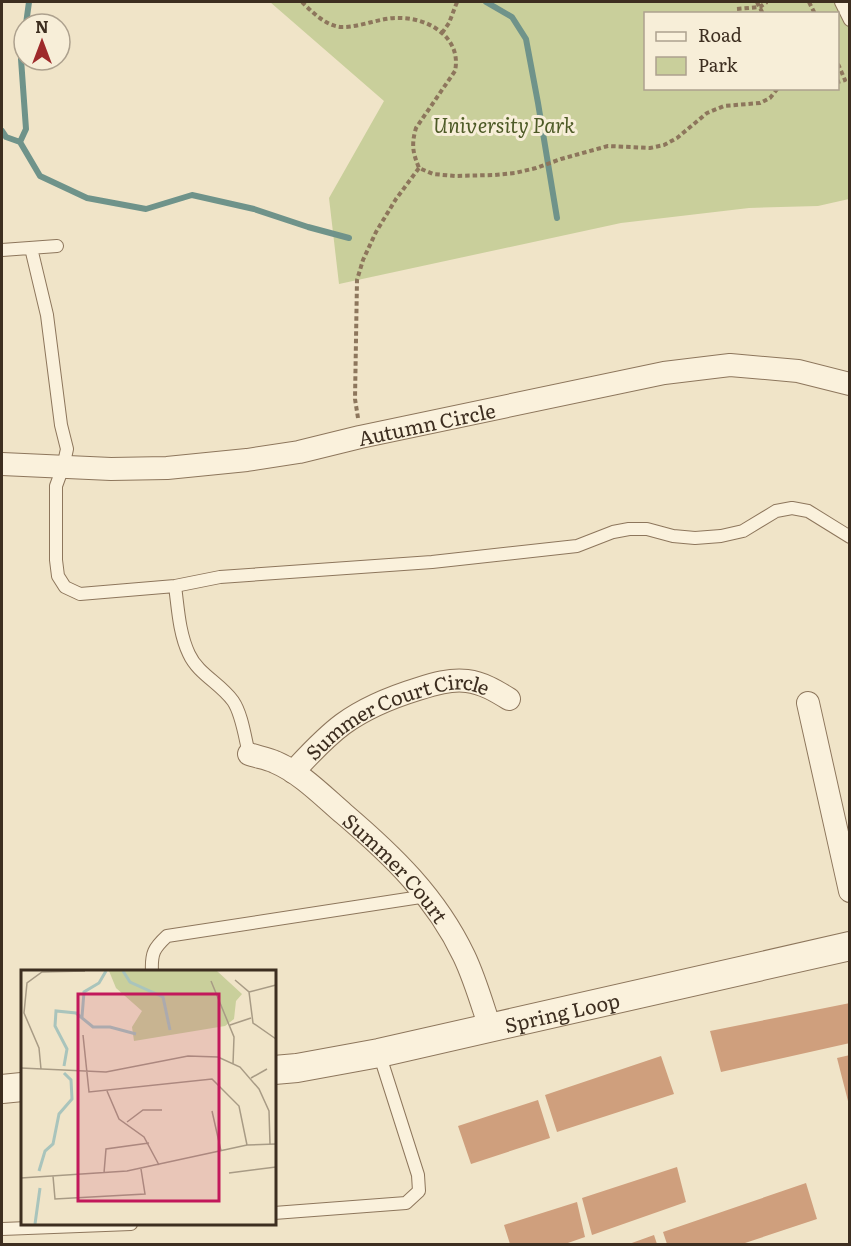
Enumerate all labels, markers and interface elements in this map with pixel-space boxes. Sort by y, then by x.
north arrow [12,12,72,72]
legend [644,12,839,90]
text: N [35,14,49,38]
text: Road [698,21,742,48]
text: Park [698,51,739,78]
park label: University Park [433,109,575,139]
street label: Autumn Circle [355,394,498,452]
street label: Summer Court Circle [298,666,495,766]
street label: Summer Court [337,805,456,928]
inset map [21,970,276,1225]
street label: Spring Loop [502,984,622,1039]

